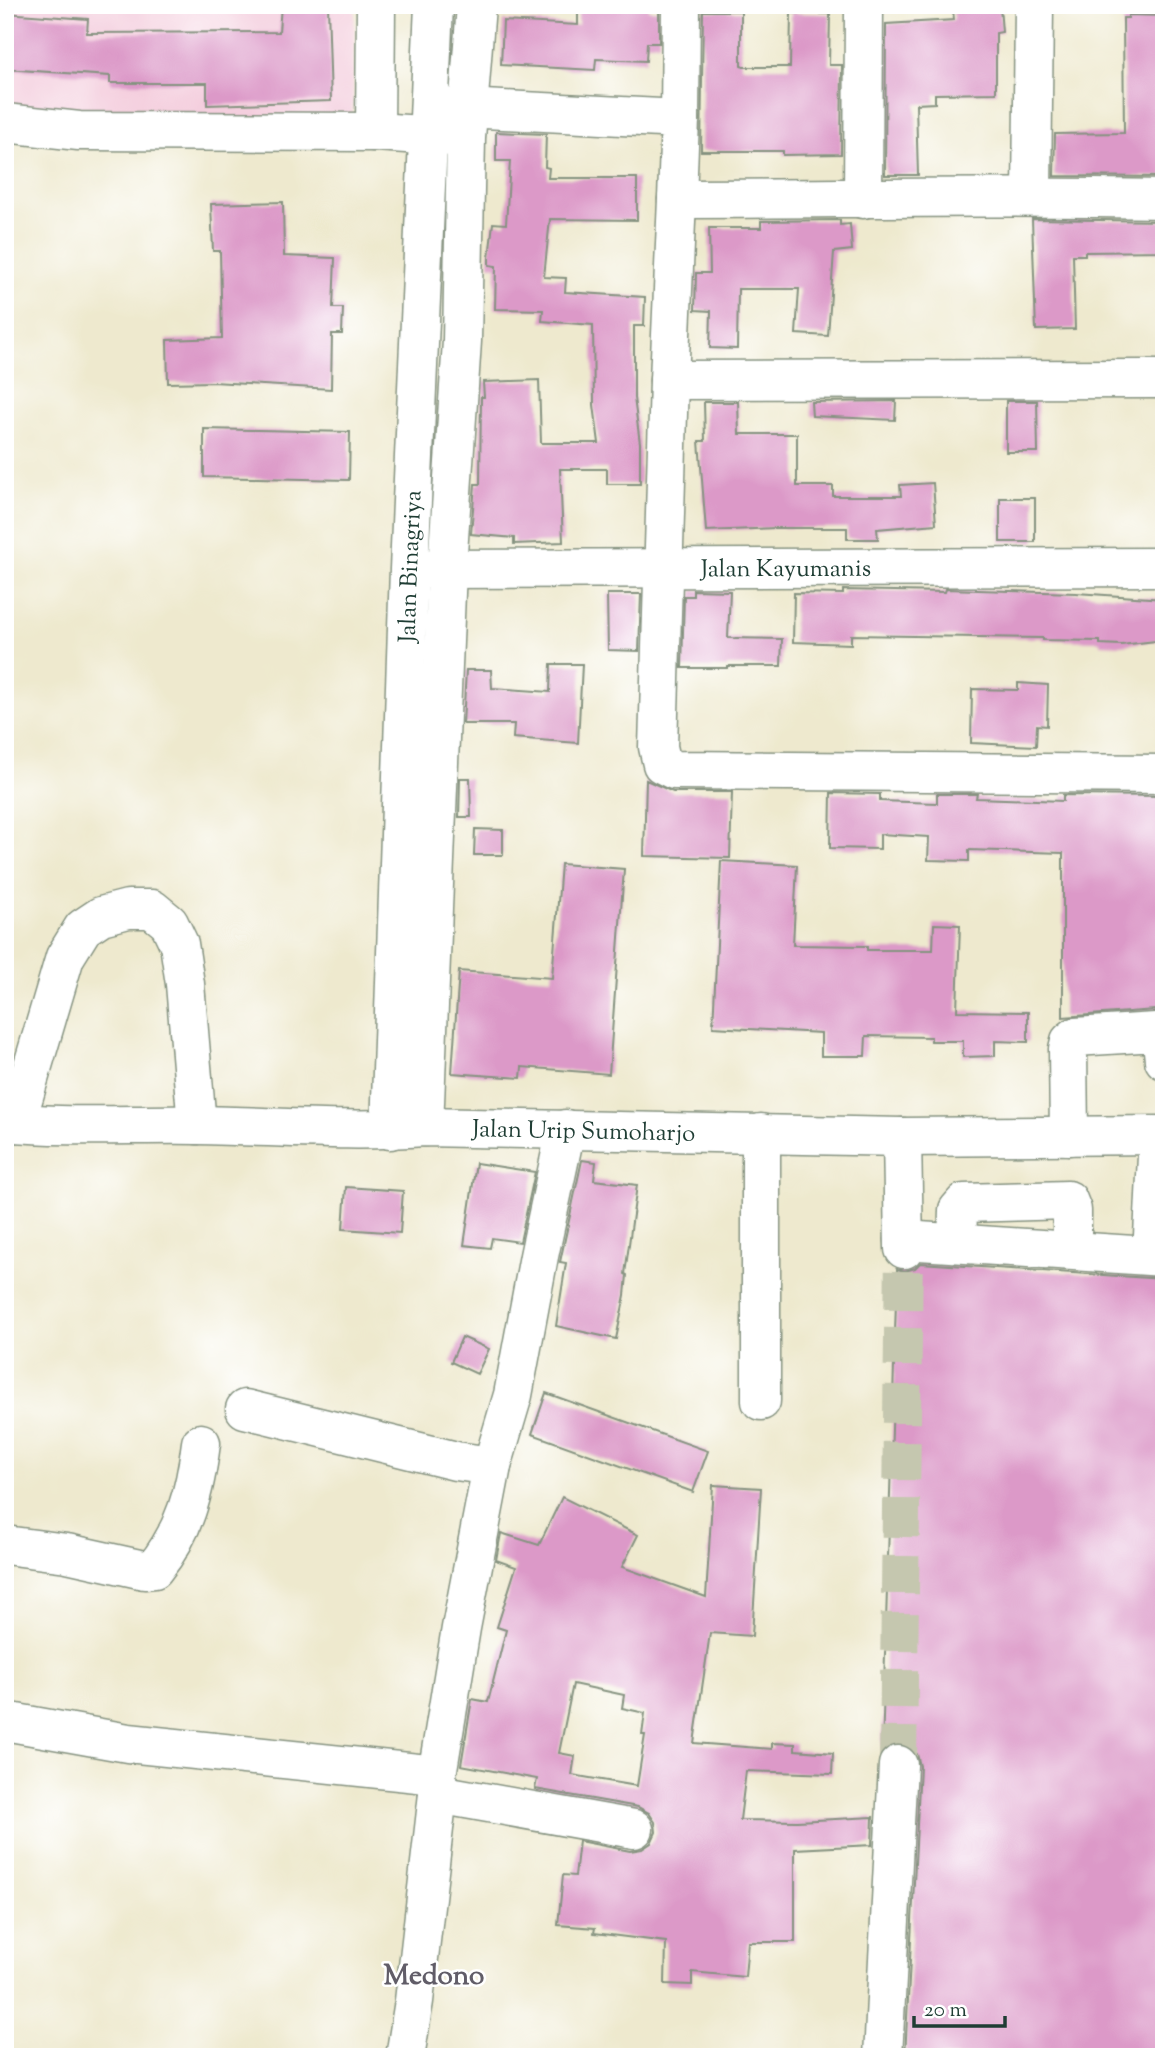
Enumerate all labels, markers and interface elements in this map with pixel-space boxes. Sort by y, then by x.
street label: Jalan Binagriya [391,490,431,645]
street label: Jalan Kayumanis [699,553,871,587]
street label: Jalan Urip Sumoharjo [470,1113,696,1152]
district label: Medono [384,1957,484,1997]
scale bar [914,1985,1004,2029]
text: 20 m [924,1996,967,2026]

